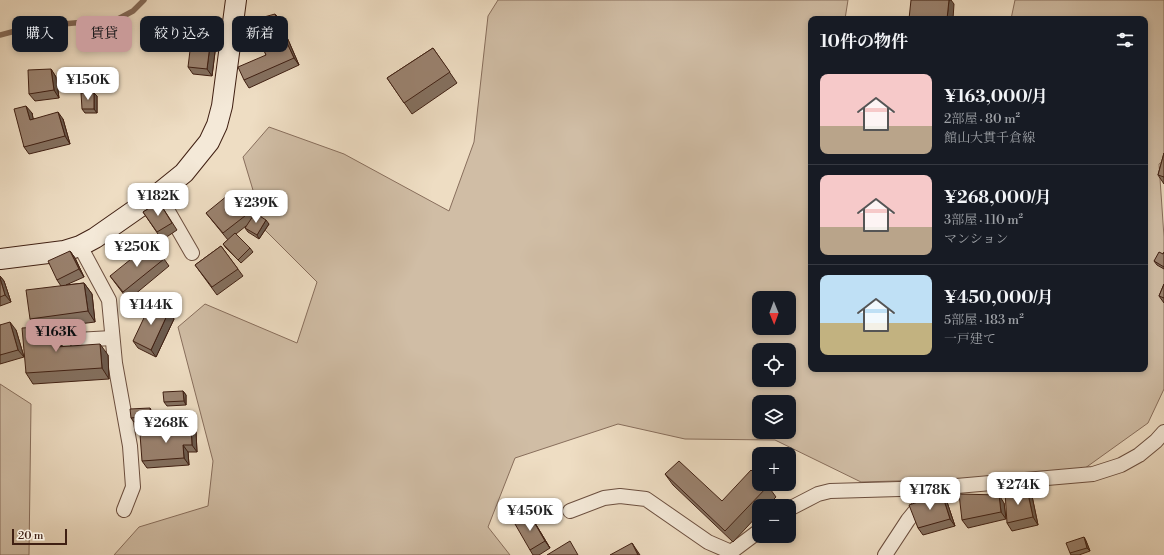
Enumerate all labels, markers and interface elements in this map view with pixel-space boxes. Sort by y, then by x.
chip: 購入 [12,16,68,52]
chip: 賃貸 [76,16,132,52]
chip: 絞り込み [140,16,224,52]
chip: 新着 [232,16,288,52]
icon: filters [1114,29,1136,51]
text: 10件の物件 [820,31,908,53]
pin: ¥150K [60,67,116,101]
text: ¥150K [66,72,110,88]
text: ¥163,000/月 [944,86,1048,108]
icon: home [852,90,900,138]
text: 2部屋 · 80 m² [944,111,1020,127]
text: 館山大貫千倉線 [944,130,1035,146]
pin: ¥182K [130,183,186,217]
text: ¥268,000/月 [944,187,1052,209]
text: ¥182K [137,188,179,204]
pin: ¥239K [228,190,284,224]
icon: home [852,191,900,239]
text: ¥239K [234,195,278,211]
text: 3部屋 · 110 m² [944,212,1023,228]
text: マンション [944,231,1008,247]
pin: ¥250K [109,234,165,268]
text: ¥250K [114,239,160,255]
text: ¥450,000/月 [944,287,1054,309]
north arrow [752,291,796,335]
map controls [752,291,796,543]
icon: home [852,291,900,339]
pin: ¥144K [123,292,179,326]
text: ¥144K [129,297,173,313]
text: 5部屋 · 183 m² [944,312,1024,328]
pin: ¥163K [28,319,84,353]
text: ¥163K [35,324,77,340]
text: 一戸建て [944,331,996,347]
button: locate [752,343,796,387]
button: layers [752,395,796,439]
pin: ¥268K [138,410,194,444]
text: ¥268K [143,415,189,431]
button: + [752,447,796,491]
pin: ¥274K [990,472,1046,506]
pin: ¥178K [902,477,958,511]
text: ¥274K [996,477,1040,493]
text: ¥178K [909,482,951,498]
pin: ¥450K [502,498,558,532]
button: − [752,499,796,543]
text: ¥450K [507,503,553,519]
scale bar [12,527,67,546]
text: 20 m [18,529,43,543]

